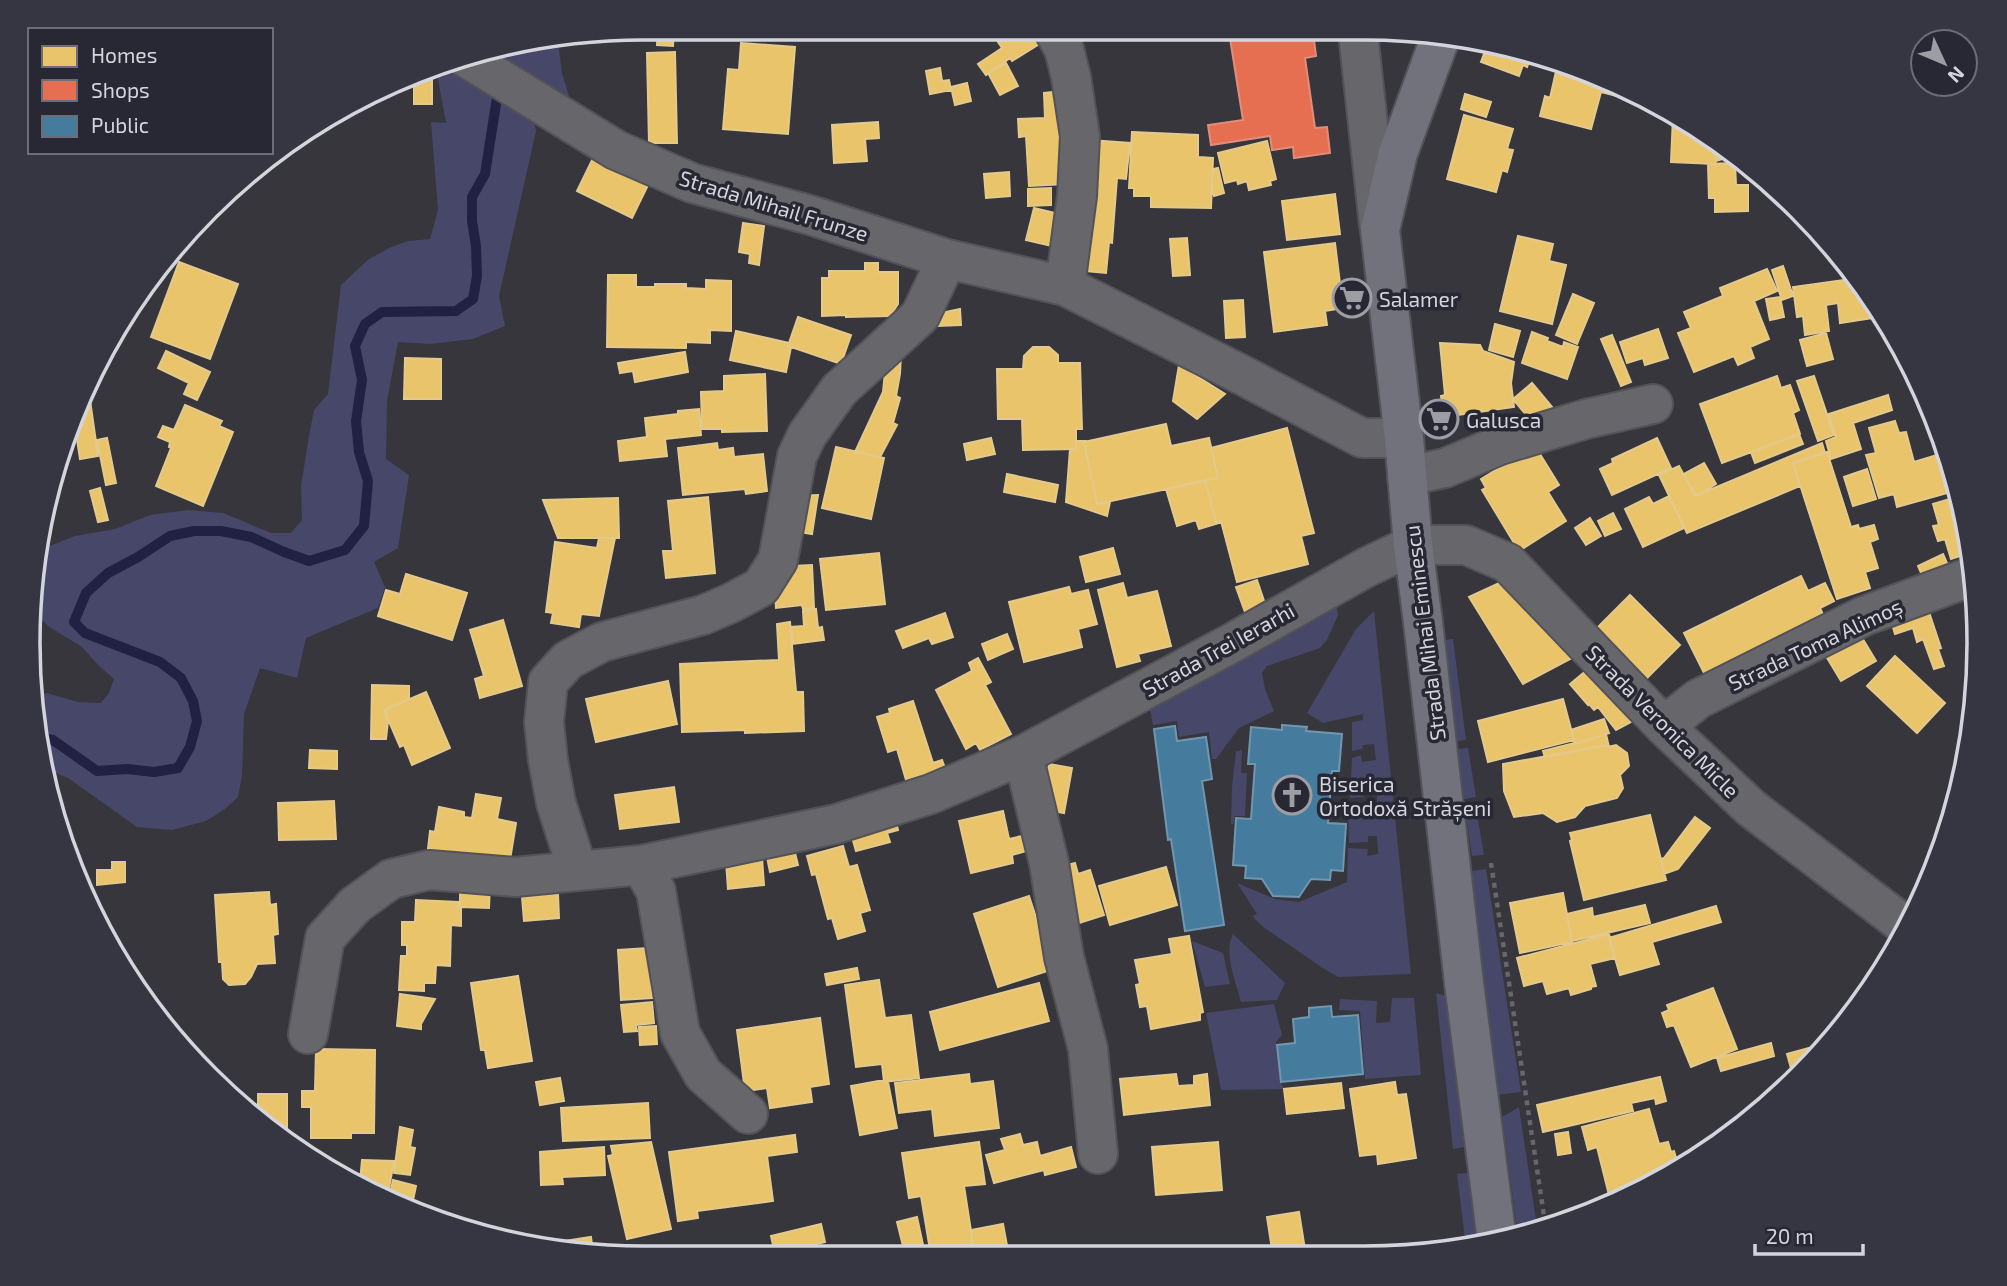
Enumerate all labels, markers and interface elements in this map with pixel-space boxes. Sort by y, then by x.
legend [28,28,273,154]
north arrow [1909,28,1979,98]
text: Homes [91,42,157,67]
text: N [1944,62,1970,88]
text: Shops [91,77,150,102]
text: Public [91,112,149,137]
street label: Strada Mihail Frunze [676,164,872,246]
supermarket icon: Salamer [1331,277,1373,319]
place label: Salamer [1379,286,1459,311]
supermarket icon: Galusca [1418,398,1460,440]
place label: Galusca [1466,407,1541,432]
street label: Strada Mihai Eminescu [1398,524,1450,742]
street label: Strada Toma Alimoș [1724,593,1907,697]
street label: Strada Trei Ierarhi [1138,597,1298,701]
street label: Strada Veronica Micle [1581,639,1745,803]
place label: Biserica Ortodoxă Strășeni [1319,771,1491,822]
church icon: Biserica Ortodoxă Strășeni [1271,774,1313,816]
scale bar [1755,1212,1864,1256]
text: 20 m [1766,1223,1814,1248]

